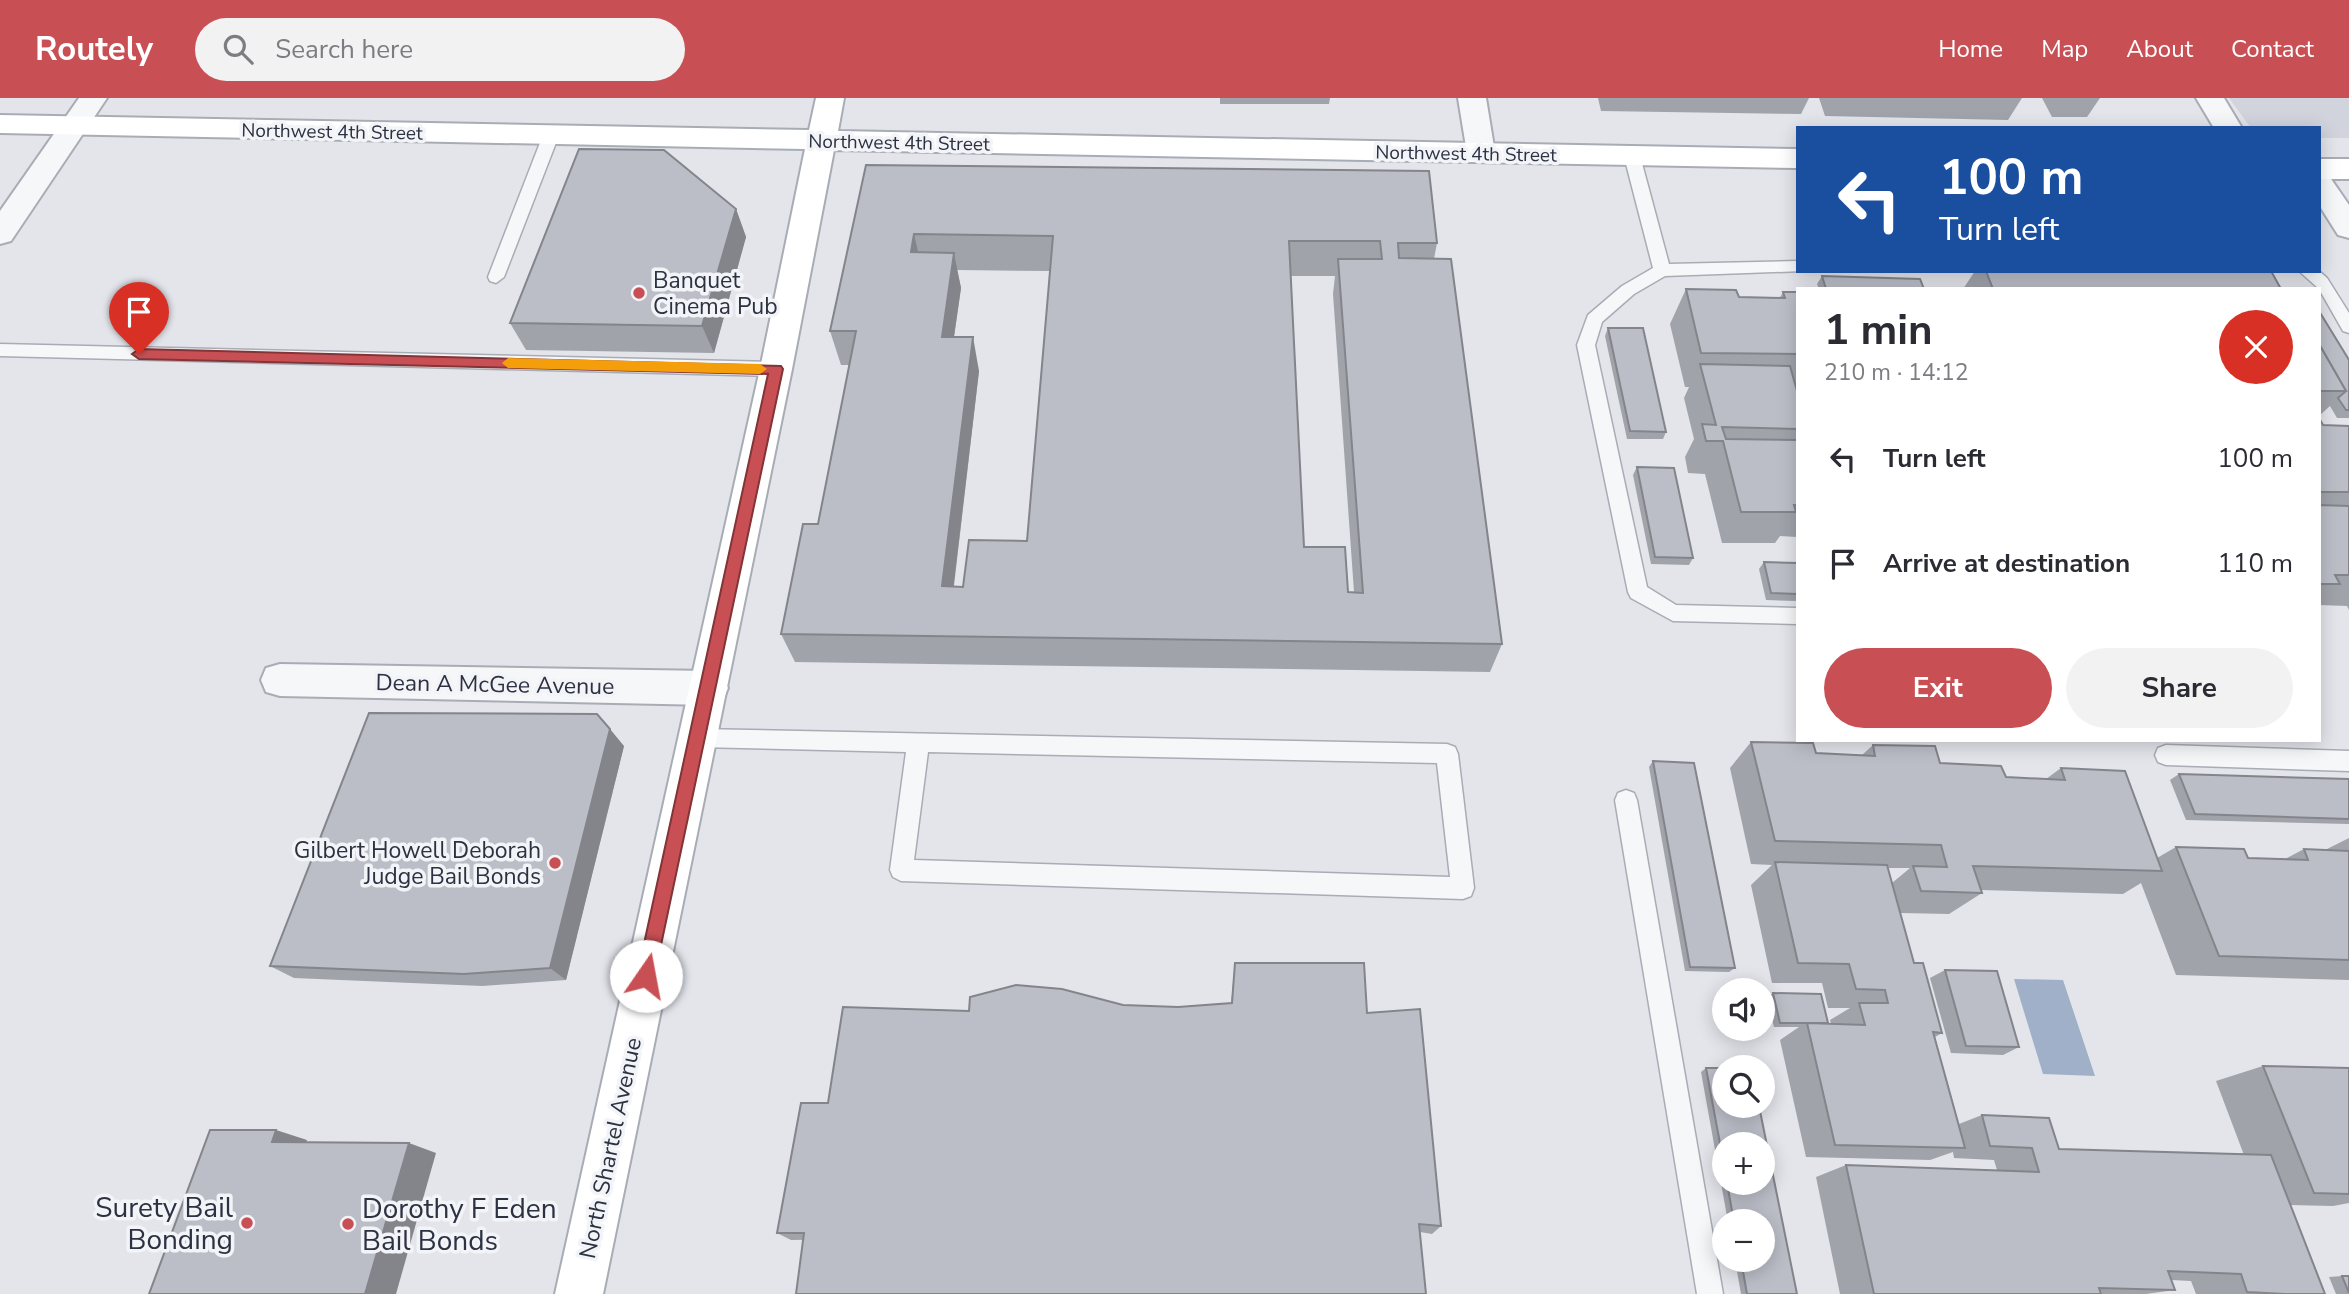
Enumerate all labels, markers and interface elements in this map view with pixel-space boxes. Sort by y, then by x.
search box [195,18,685,81]
text: Routely [35,27,153,72]
icon: search [219,30,257,68]
text: Search here [275,32,413,67]
text: Home [1938,33,2003,65]
text: Map [2041,33,2088,65]
text: About [2126,33,2193,65]
text: Contact [2231,33,2314,65]
street label: Northwest 4th Street [241,117,423,147]
street label: Northwest 4th Street [808,128,990,158]
street label: Northwest 4th Street [1375,139,1557,169]
text: 100 m [1939,144,2083,211]
icon: left [1824,154,1915,245]
text: Turn left [1939,208,2059,251]
place label: Banquet Cinema Pub [653,265,778,322]
pin [109,282,169,354]
marker: Banquet Cinema Pub [631,285,647,301]
icon: arrive [120,293,158,331]
text: 1 min [1824,302,1933,359]
button: close [2219,310,2293,384]
text: 210 m · 14:12 [1824,357,1969,388]
icon: left [1824,440,1862,478]
text: Turn left [1883,441,1986,476]
text: 100 m [2217,441,2293,476]
icon: arrive [1824,545,1862,583]
text: Arrive at destination [1883,546,2130,581]
text: 110 m [2217,546,2293,581]
button: Exit [1824,648,2052,728]
button: Share [2066,648,2293,728]
street label: Dean A McGee Avenue [375,667,615,702]
place label: Gilbert Howell Deborah Judge Bail Bonds [294,835,541,892]
marker: Gilbert Howell Deborah Judge Bail Bonds [547,855,563,871]
position arrow [609,939,683,1013]
map controls [1712,978,1775,1272]
button: sound [1712,978,1775,1041]
street label: North Shartel Avenue [572,1035,649,1261]
button: search [1712,1055,1775,1118]
button: + [1712,1132,1775,1195]
place label: Surety Bail Bonding [95,1189,234,1259]
place label: Dorothy F Eden Bail Bonds [362,1190,557,1260]
button: − [1712,1209,1775,1272]
marker: Surety Bail Bonding [239,1215,255,1231]
marker: Dorothy F Eden Bail Bonds [340,1216,356,1232]

